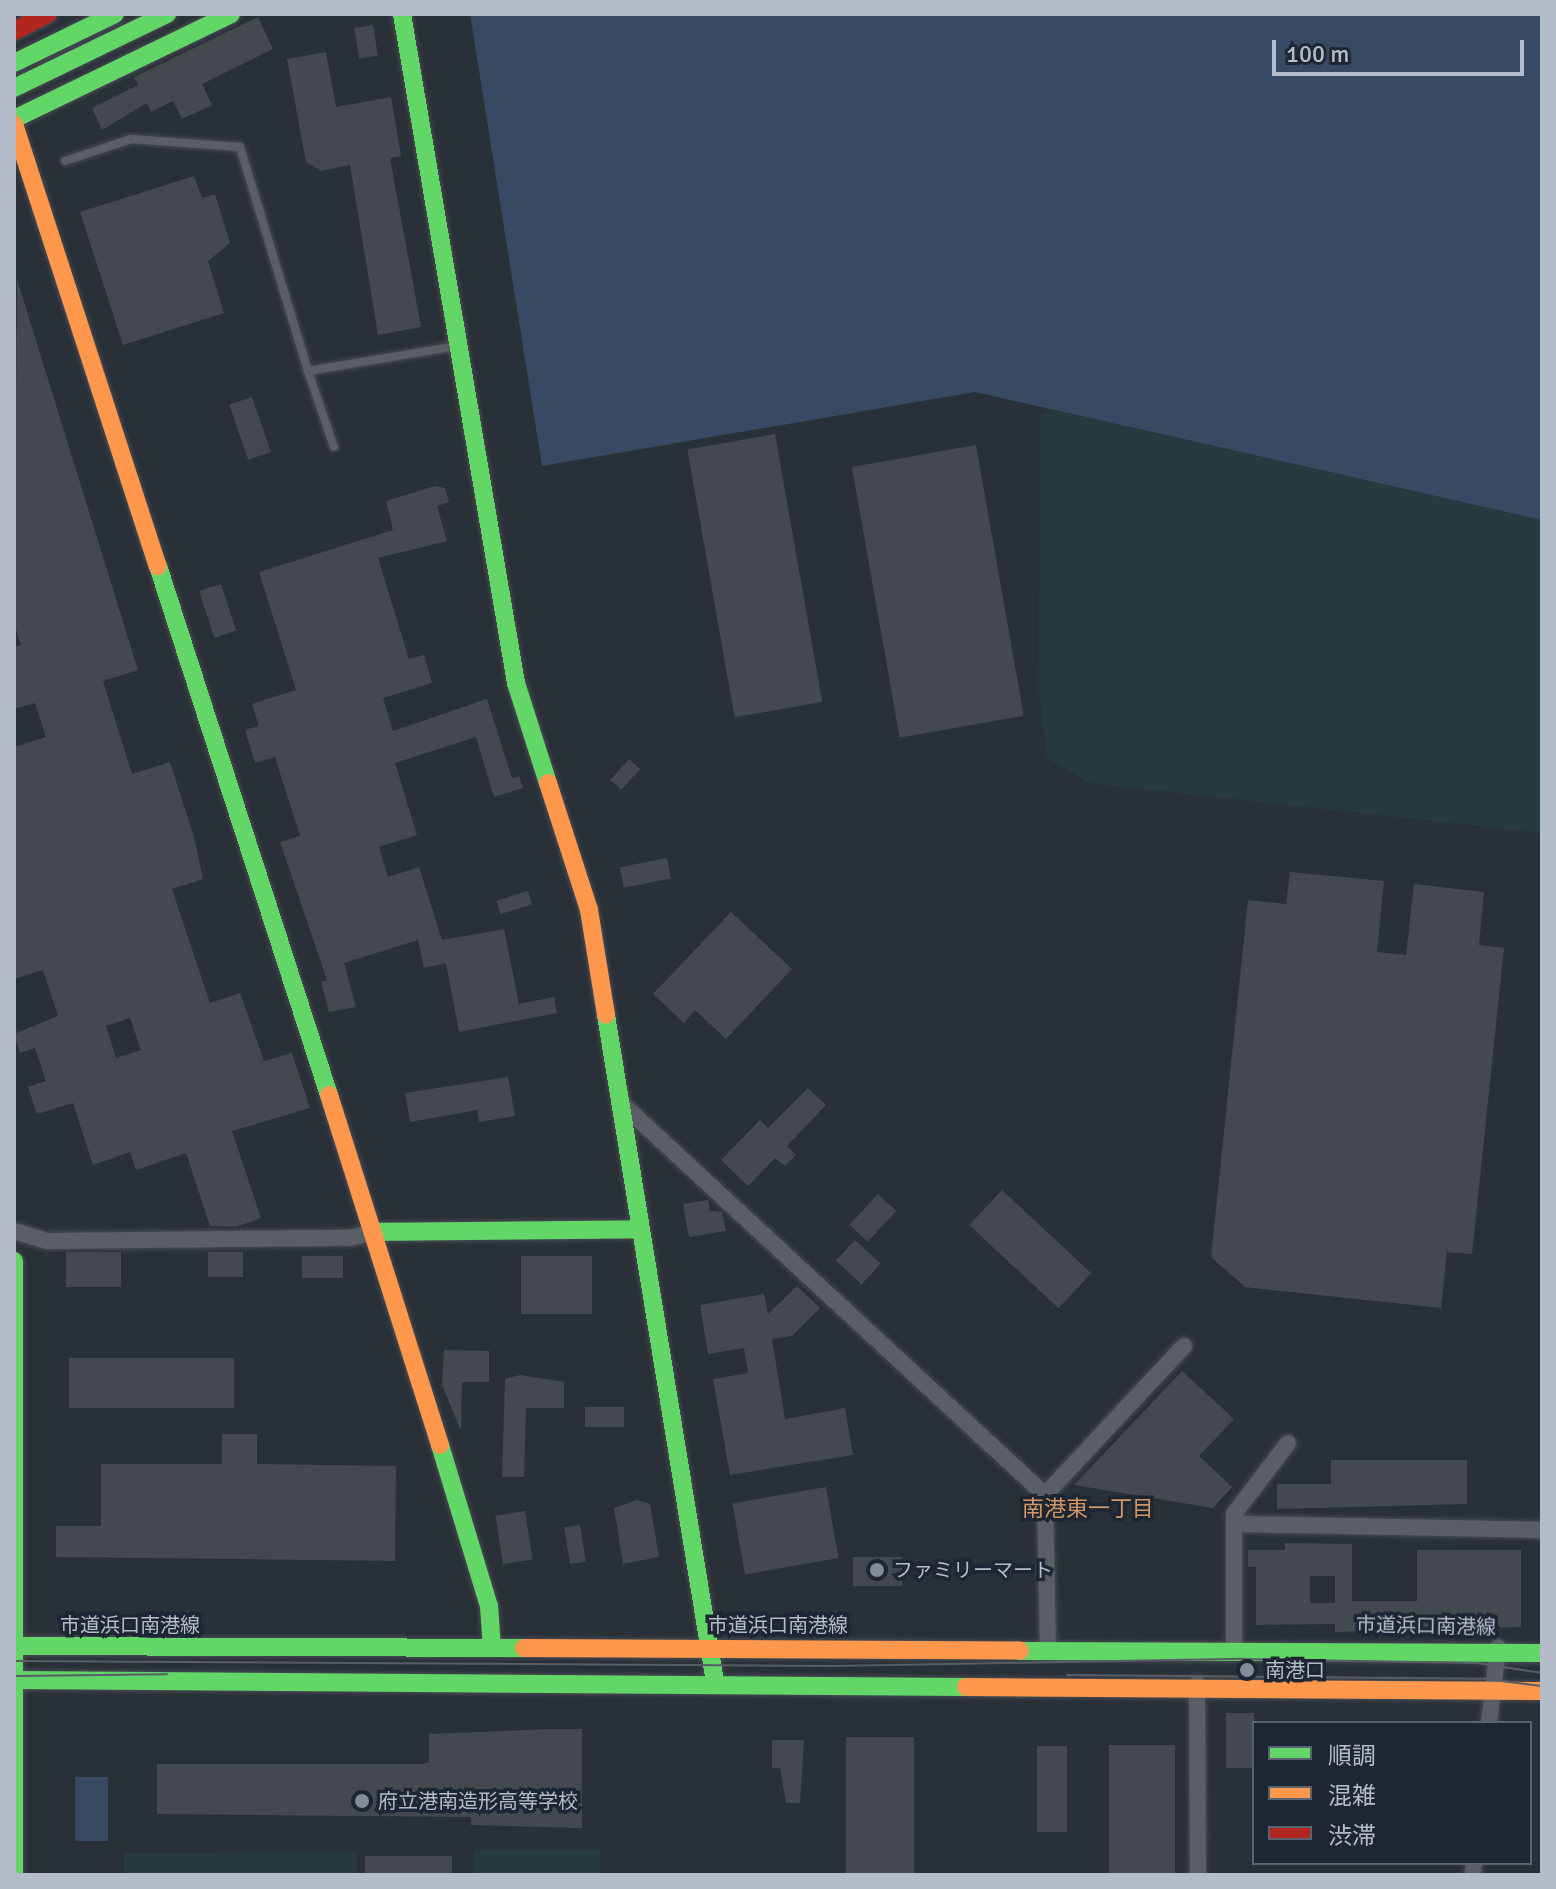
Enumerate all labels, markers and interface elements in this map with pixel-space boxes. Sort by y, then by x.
scale bar [1276,24,1528,74]
text: 100 m [1286,39,1349,69]
district label: 南港東一丁目 [1022,1496,1154,1522]
place label: ファミリーマート [893,1558,1053,1582]
marker: ファミリーマート [868,1561,886,1579]
street label: 市道浜口南港線 [60,1613,200,1637]
street label: 市道浜口南港線 [708,1613,848,1637]
street label: 市道浜口南港線 [1356,1613,1496,1639]
place label: 南港口 [1265,1658,1325,1682]
marker: 南港口 [1236,1659,1258,1681]
legend [1252,1721,1532,1865]
text: 順調 [1328,1741,1376,1771]
text: 混雑 [1328,1781,1376,1811]
place label: 府立港南造形高等学校 [378,1789,578,1813]
marker: 府立港南造形高等学校 [353,1792,371,1810]
text: 渋滞 [1328,1821,1376,1851]

